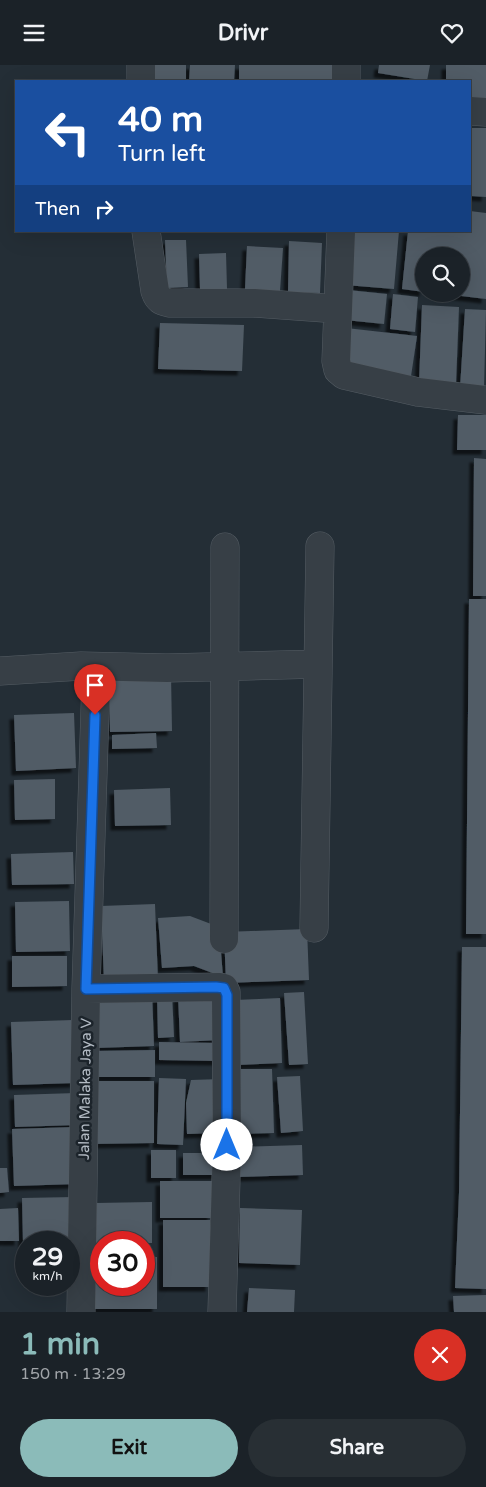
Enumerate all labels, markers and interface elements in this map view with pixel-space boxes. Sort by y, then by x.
icon: menu [20,19,48,47]
icon: heart [438,19,466,47]
text: Drivr [218,20,268,46]
text: 40 m [118,99,203,141]
icon: left [35,100,100,165]
text: Turn left [118,141,206,167]
icon: right [90,195,118,223]
text: Then [35,198,80,220]
map controls [415,247,470,302]
button: search [415,247,470,302]
pin [74,664,116,715]
icon: arrive [81,671,109,699]
street label: Jalan Malaka Jaya V [75,1017,95,1160]
position arrow [200,1118,252,1170]
speed limit sign: 30 [90,1231,155,1296]
text: 29 [32,1242,63,1272]
text: km/h [32,1269,63,1283]
text: 1 min [20,1326,100,1363]
button: close [414,1329,466,1381]
text: 150 m · 13:29 [20,1364,126,1384]
button: Exit [20,1419,238,1477]
button: Share [248,1419,466,1477]

